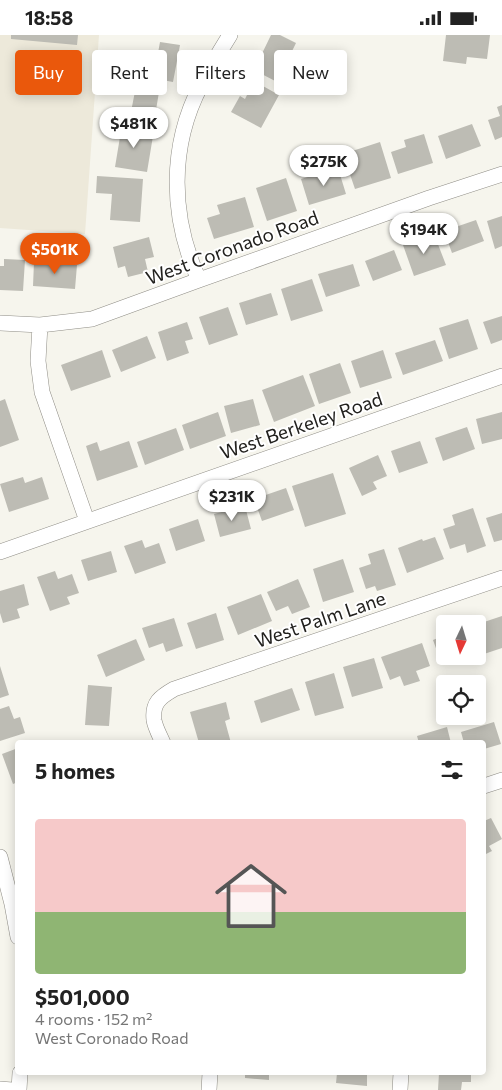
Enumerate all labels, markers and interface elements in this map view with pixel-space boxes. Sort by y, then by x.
text: 18:58 [25,6,73,29]
chip: Buy [15,50,82,95]
chip: Rent [92,50,167,95]
chip: Filters [177,50,264,95]
chip: New [274,50,347,95]
pin: $481K [99,107,169,149]
text: $481K [110,113,158,132]
pin: $275K [289,145,359,187]
text: $275K [300,151,348,170]
street label: West Coronado Road [142,205,322,289]
pin: $194K [389,213,459,255]
text: $194K [400,219,448,238]
pin: $501K [20,233,90,275]
text: $501K [31,239,79,258]
street label: West Berkeley Road [217,386,385,464]
pin: $231K [197,479,267,522]
text: $231K [209,486,255,505]
street label: West Palm Lane [252,586,388,652]
north arrow [436,615,486,665]
map controls [436,615,486,725]
button: locate [436,675,486,725]
icon: filters [438,756,466,784]
text: 5 homes [35,758,115,783]
icon: home [206,851,296,941]
text: $501,000 [35,984,130,1009]
text: 4 rooms · 152 m² [35,1009,152,1028]
text: West Coronado Road [35,1028,188,1047]

